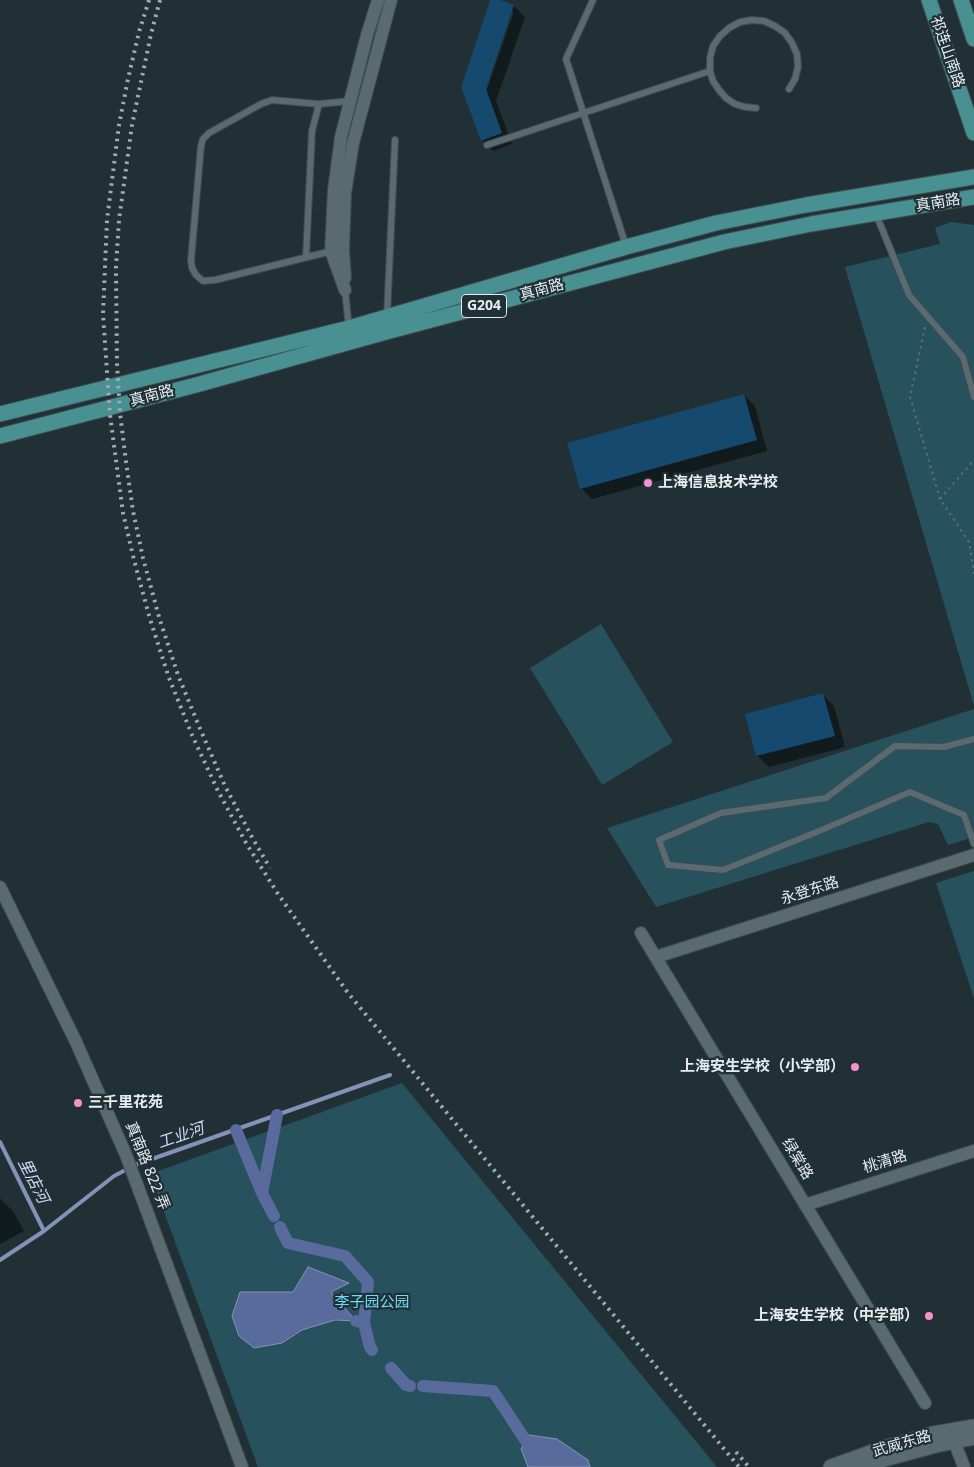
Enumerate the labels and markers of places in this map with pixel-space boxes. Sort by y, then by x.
place label: 上海信息技术学校 [658,474,778,492]
marker: 上海信息技术学校 [642,477,654,489]
place label: 上海安生学校（小学部） [680,1058,845,1076]
marker: 上海安生学校（小学部） [849,1061,861,1073]
place label: 三千里花苑 [88,1094,163,1112]
marker: 三千里花苑 [72,1097,84,1109]
place label: 上海安生学校（中学部） [754,1307,919,1325]
marker: 上海安生学校（中学部） [923,1310,935,1322]

